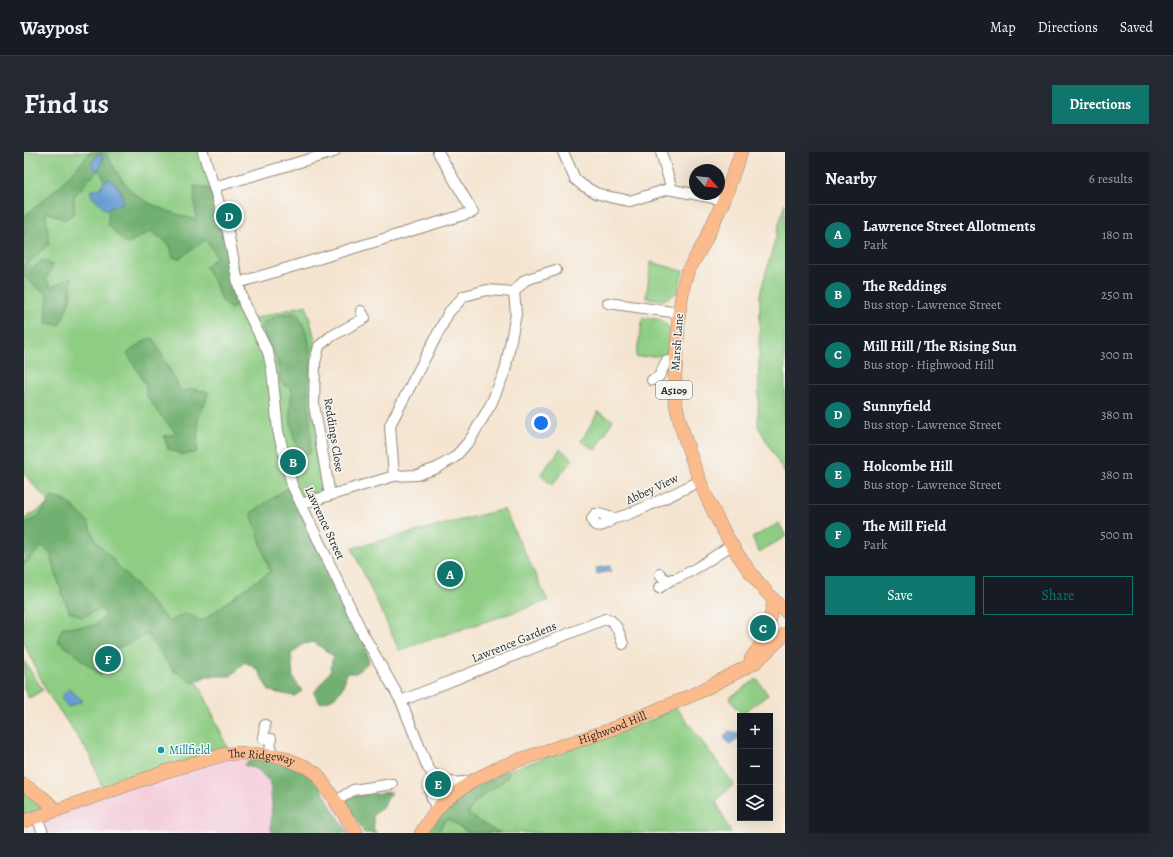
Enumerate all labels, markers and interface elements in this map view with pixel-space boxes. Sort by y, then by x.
text: Waypost [20,15,89,41]
text: Map [990,18,1016,37]
text: Directions [1038,18,1098,37]
text: Saved [1120,18,1153,37]
text: Find us [24,85,109,123]
button: Directions [1052,85,1149,124]
north arrow [689,164,725,200]
text: Nearby [825,167,876,190]
text: 6 results [1089,170,1133,187]
pin: D [216,201,242,231]
text: Lawrence Street Allotments [863,216,1036,236]
text: A [834,226,842,243]
text: 180 m [1102,226,1133,243]
text: Park [863,236,887,253]
text: The Reddings [863,276,947,296]
text: B [834,286,842,303]
text: 250 m [1101,286,1133,303]
text: Bus stop · Lawrence Street [863,296,1001,313]
street label: Marsh Lane [667,313,687,371]
text: Mill Hill / The Rising Sun [863,336,1017,356]
text: C [834,346,842,363]
text: 300 m [1100,346,1133,363]
text: Bus stop · Highwood Hill [863,356,994,373]
road number: A5109 [656,381,692,399]
text: Sunnyfield [863,396,931,416]
street label: Reddings Close [320,397,348,473]
text: D [833,406,843,423]
text: 380 m [1101,406,1133,423]
your location [531,413,551,433]
text: Bus stop · Lawrence Street [863,416,1001,433]
pin: B [280,447,306,477]
text: Holcombe Hill [863,456,953,476]
text: E [834,466,842,483]
text: 380 m [1101,466,1133,483]
street label: Abbey View [622,470,681,509]
text: Bus stop · Lawrence Street [863,476,1001,493]
street label: Lawrence Street [301,484,349,562]
text: The Mill Field [863,516,946,536]
text: F [835,526,841,543]
text: 500 m [1100,526,1133,543]
text: Park [863,536,887,553]
pin: A [437,559,463,589]
button: Save [825,576,975,615]
button: Share [983,576,1133,615]
pin: C [750,613,776,643]
street label: Lawrence Gardens [469,618,559,666]
pin: F [95,644,121,674]
street label: Highwood Hill [576,707,649,748]
map controls [737,713,773,821]
button: + [737,713,773,749]
place label: Millfield [169,742,211,758]
marker: Millfield [156,745,166,755]
street label: The Ridgeway [228,745,298,770]
button: − [737,749,773,785]
pin: E [425,769,451,799]
button: layers [737,785,773,821]

